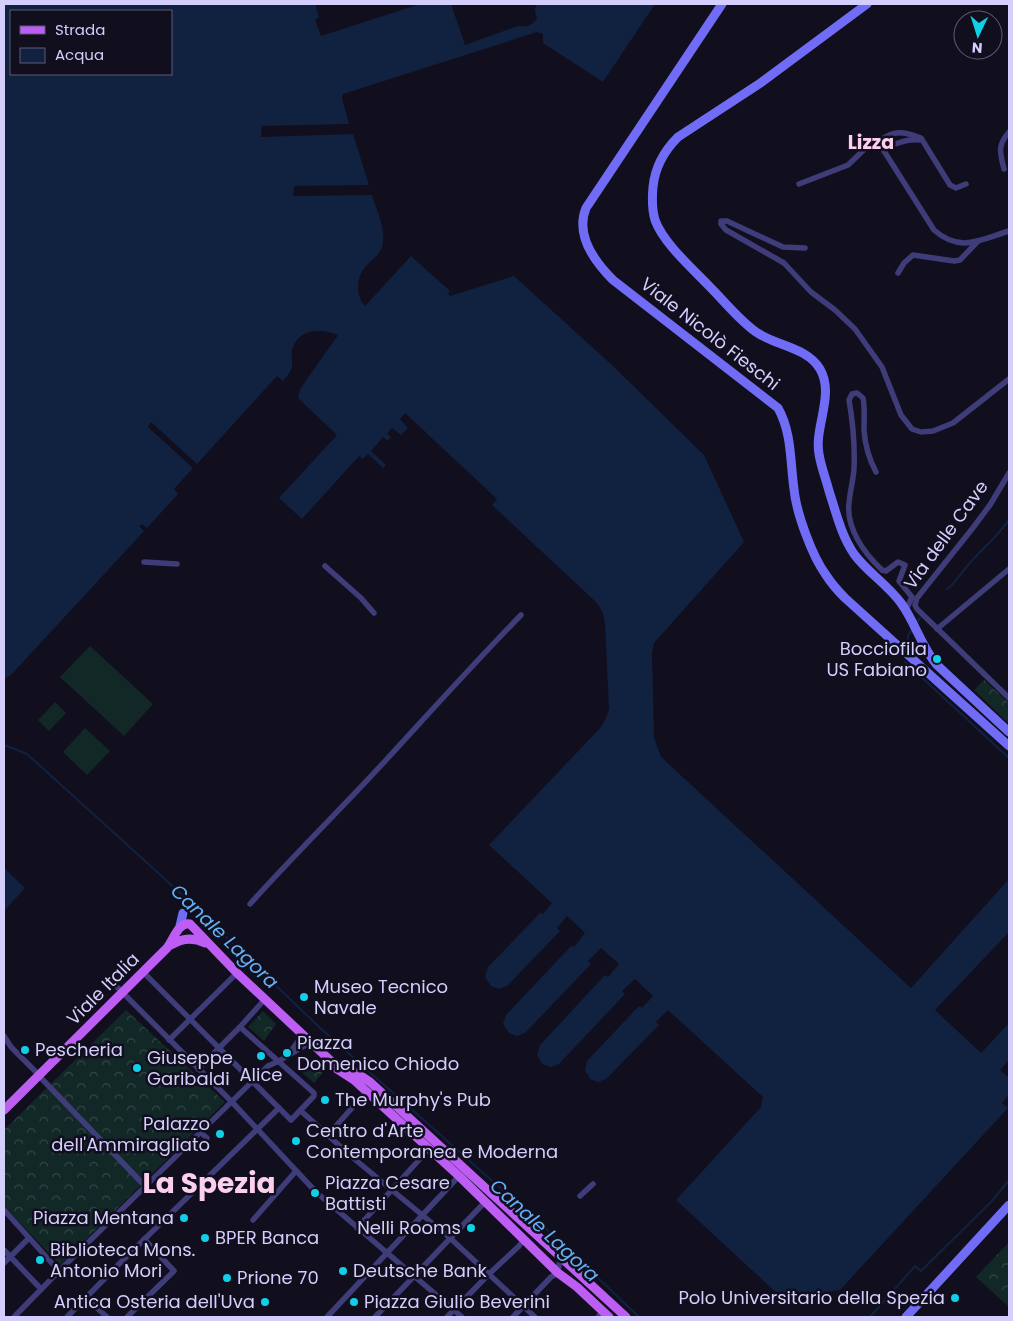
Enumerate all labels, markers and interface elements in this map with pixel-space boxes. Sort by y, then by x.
legend [10,10,172,75]
north arrow [953,10,1003,60]
text: Strada [55,19,105,40]
text: N [971,38,983,58]
text: Acqua [55,44,104,65]
district label: Lizza [848,129,894,156]
street label: Viale Nicolò Fieschi [635,271,785,396]
street label: Via delle Cave [898,475,994,594]
place label: Bocciofila US Fabiano [826,636,927,682]
marker: Bocciofila US Fabiano [931,653,943,665]
water label: Canale Lagora [165,878,285,995]
street label: Viale Italia [61,947,144,1030]
place label: Museo Tecnico Navale [314,974,448,1020]
marker: Museo Tecnico Navale [298,991,310,1003]
place label: Piazza Domenico Chiodo [297,1030,459,1076]
place label: Pescheria [35,1037,123,1062]
marker: Pescheria [19,1044,31,1056]
place label: Giuseppe Garibaldi [147,1045,233,1091]
marker: Piazza Domenico Chiodo [281,1047,293,1059]
marker: Alice [255,1050,267,1062]
marker: Giuseppe Garibaldi [131,1062,143,1074]
place label: Alice [239,1062,283,1087]
place label: The Murphy's Pub [335,1087,491,1112]
marker: The Murphy's Pub [319,1094,331,1106]
place label: Palazzo dell'Ammiragliato [51,1111,210,1157]
place label: Centro d'Arte Contemporanea e Moderna [306,1118,558,1164]
marker: Palazzo dell'Ammiragliato [214,1128,226,1140]
marker: Centro d'Arte Contemporanea e Moderna [290,1135,302,1147]
district label: La Spezia [143,1164,275,1203]
place label: Piazza Cesare Battisti [325,1170,450,1216]
water label: Canale Lagora [484,1173,605,1288]
marker: Piazza Cesare Battisti [309,1187,321,1199]
place label: Piazza Mentana [33,1205,174,1230]
marker: Piazza Mentana [178,1212,190,1224]
place label: Nelli Rooms [357,1215,461,1240]
marker: Nelli Rooms [465,1222,477,1234]
place label: BPER Banca [215,1225,319,1250]
marker: BPER Banca [199,1232,211,1244]
place label: Biblioteca Mons. Antonio Mori [50,1237,195,1283]
marker: Biblioteca Mons. Antonio Mori [34,1254,46,1266]
place label: Deutsche Bank [353,1258,487,1283]
place label: Prione 70 [237,1265,319,1290]
marker: Deutsche Bank [337,1265,349,1277]
marker: Prione 70 [221,1272,233,1284]
place label: Polo Universitario della Spezia [678,1285,945,1310]
place label: Antica Osteria dell'Uva [54,1289,255,1314]
place label: Piazza Giulio Beverini [364,1289,550,1314]
marker: Polo Universitario della Spezia [949,1292,961,1304]
marker: Antica Osteria dell'Uva [259,1296,271,1308]
marker: Piazza Giulio Beverini [348,1296,360,1308]

